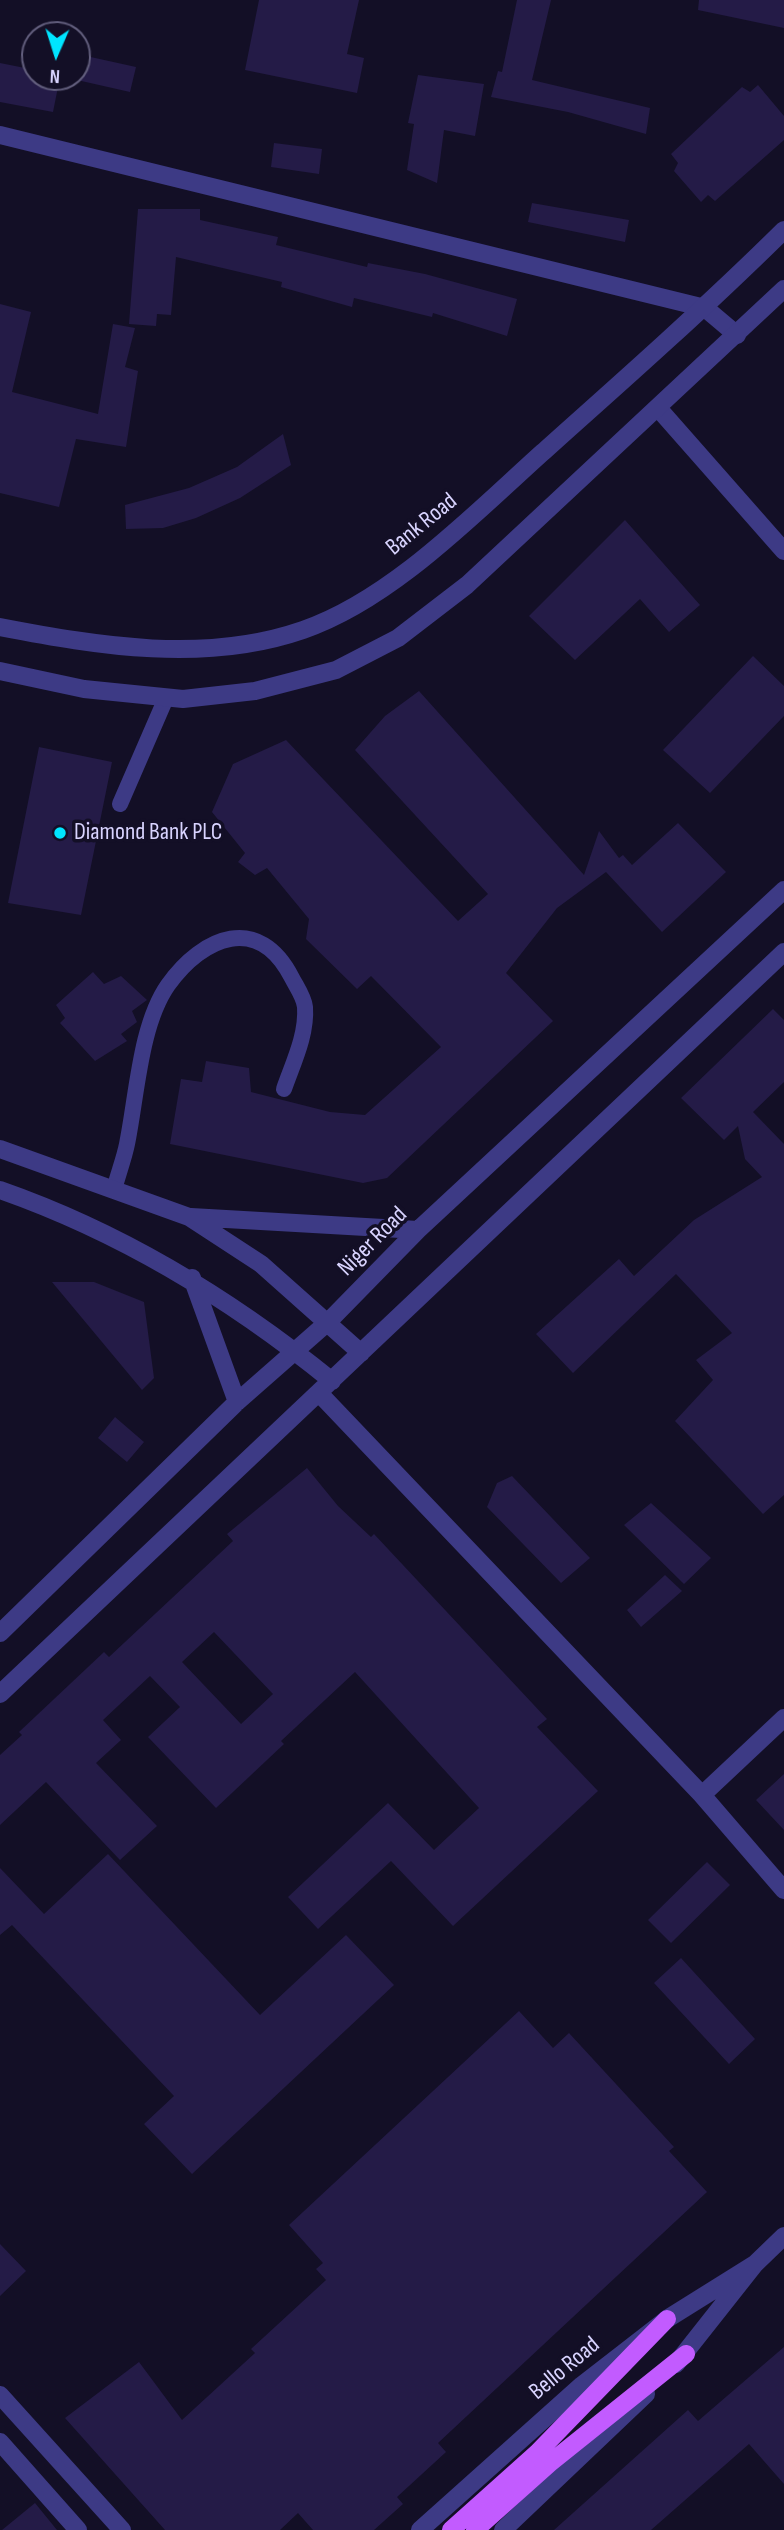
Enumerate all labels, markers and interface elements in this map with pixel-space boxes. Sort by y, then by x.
north arrow [21,21,91,91]
text: N [49,64,61,87]
street label: Bank Road [381,488,463,562]
place label: Diamond Bank PLC [74,819,222,847]
marker: Diamond Bank PLC [52,825,68,841]
street label: Niger Road [332,1201,414,1283]
street label: Bello Road [524,2331,606,2407]

